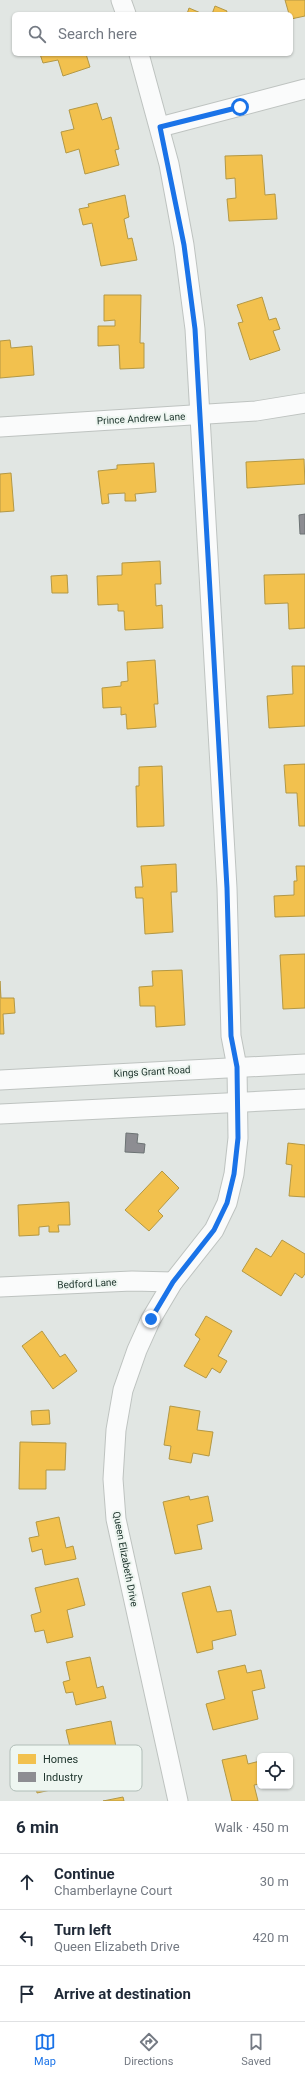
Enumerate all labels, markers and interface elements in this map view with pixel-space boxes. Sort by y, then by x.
search box [12,12,293,56]
icon: search [26,23,48,45]
text: Search here [58,25,137,43]
route start [231,98,249,116]
street label: Prince Andrew Lane [96,411,186,426]
street label: Kings Grant Road [113,1064,191,1079]
street label: Bedford Lane [57,1276,117,1291]
route end [142,1310,160,1328]
street label: Queen Elizabeth Drive [111,1511,140,1608]
legend [10,1745,142,1791]
text: Homes [43,1753,79,1766]
map controls [257,1753,293,1789]
button: locate [257,1753,293,1789]
text: Industry [43,1771,83,1784]
text: 6 min [16,1817,59,1837]
text: Walk · 450 m [214,1820,289,1835]
text: Continue [54,1865,115,1883]
icon: ahead [16,1871,38,1893]
text: 30 m [260,1874,289,1889]
text: Chamberlayne Court [54,1883,172,1898]
text: Turn left [54,1921,111,1939]
icon: left [16,1927,38,1949]
text: 420 m [252,1930,289,1945]
text: Queen Elizabeth Drive [54,1939,180,1954]
icon: arrive [16,1983,38,2005]
text: Arrive at destination [54,1985,191,2003]
tab: Map [34,2031,56,2068]
tab: Directions [124,2031,173,2068]
tab: Saved [241,2031,271,2068]

